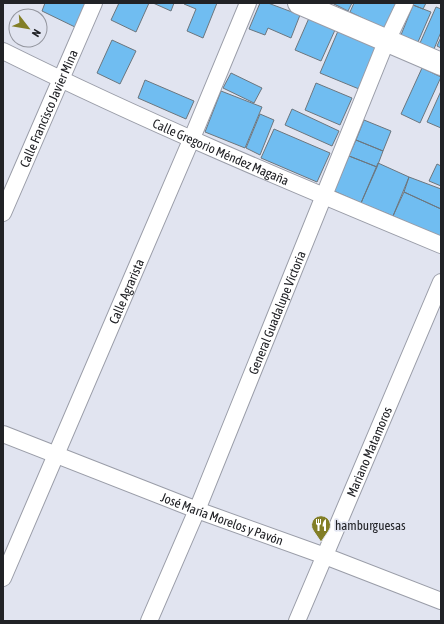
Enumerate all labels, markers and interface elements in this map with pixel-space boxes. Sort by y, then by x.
north arrow [8,8,48,48]
text: N [30,27,43,39]
street label: Calle Francisco Javier Mina [17,48,81,170]
street label: Calle Gregorio Méndez Magaña [150,116,291,188]
street label: General Guadalupe Victoria [246,249,309,377]
street label: Calle Agrarista [106,257,147,326]
street label: Mariano Matamoros [344,404,395,499]
street label: José María Morelos y Pavón [159,490,285,548]
restaurant icon: hamburguesas [310,514,332,542]
place label: hamburguesas [335,518,406,533]

